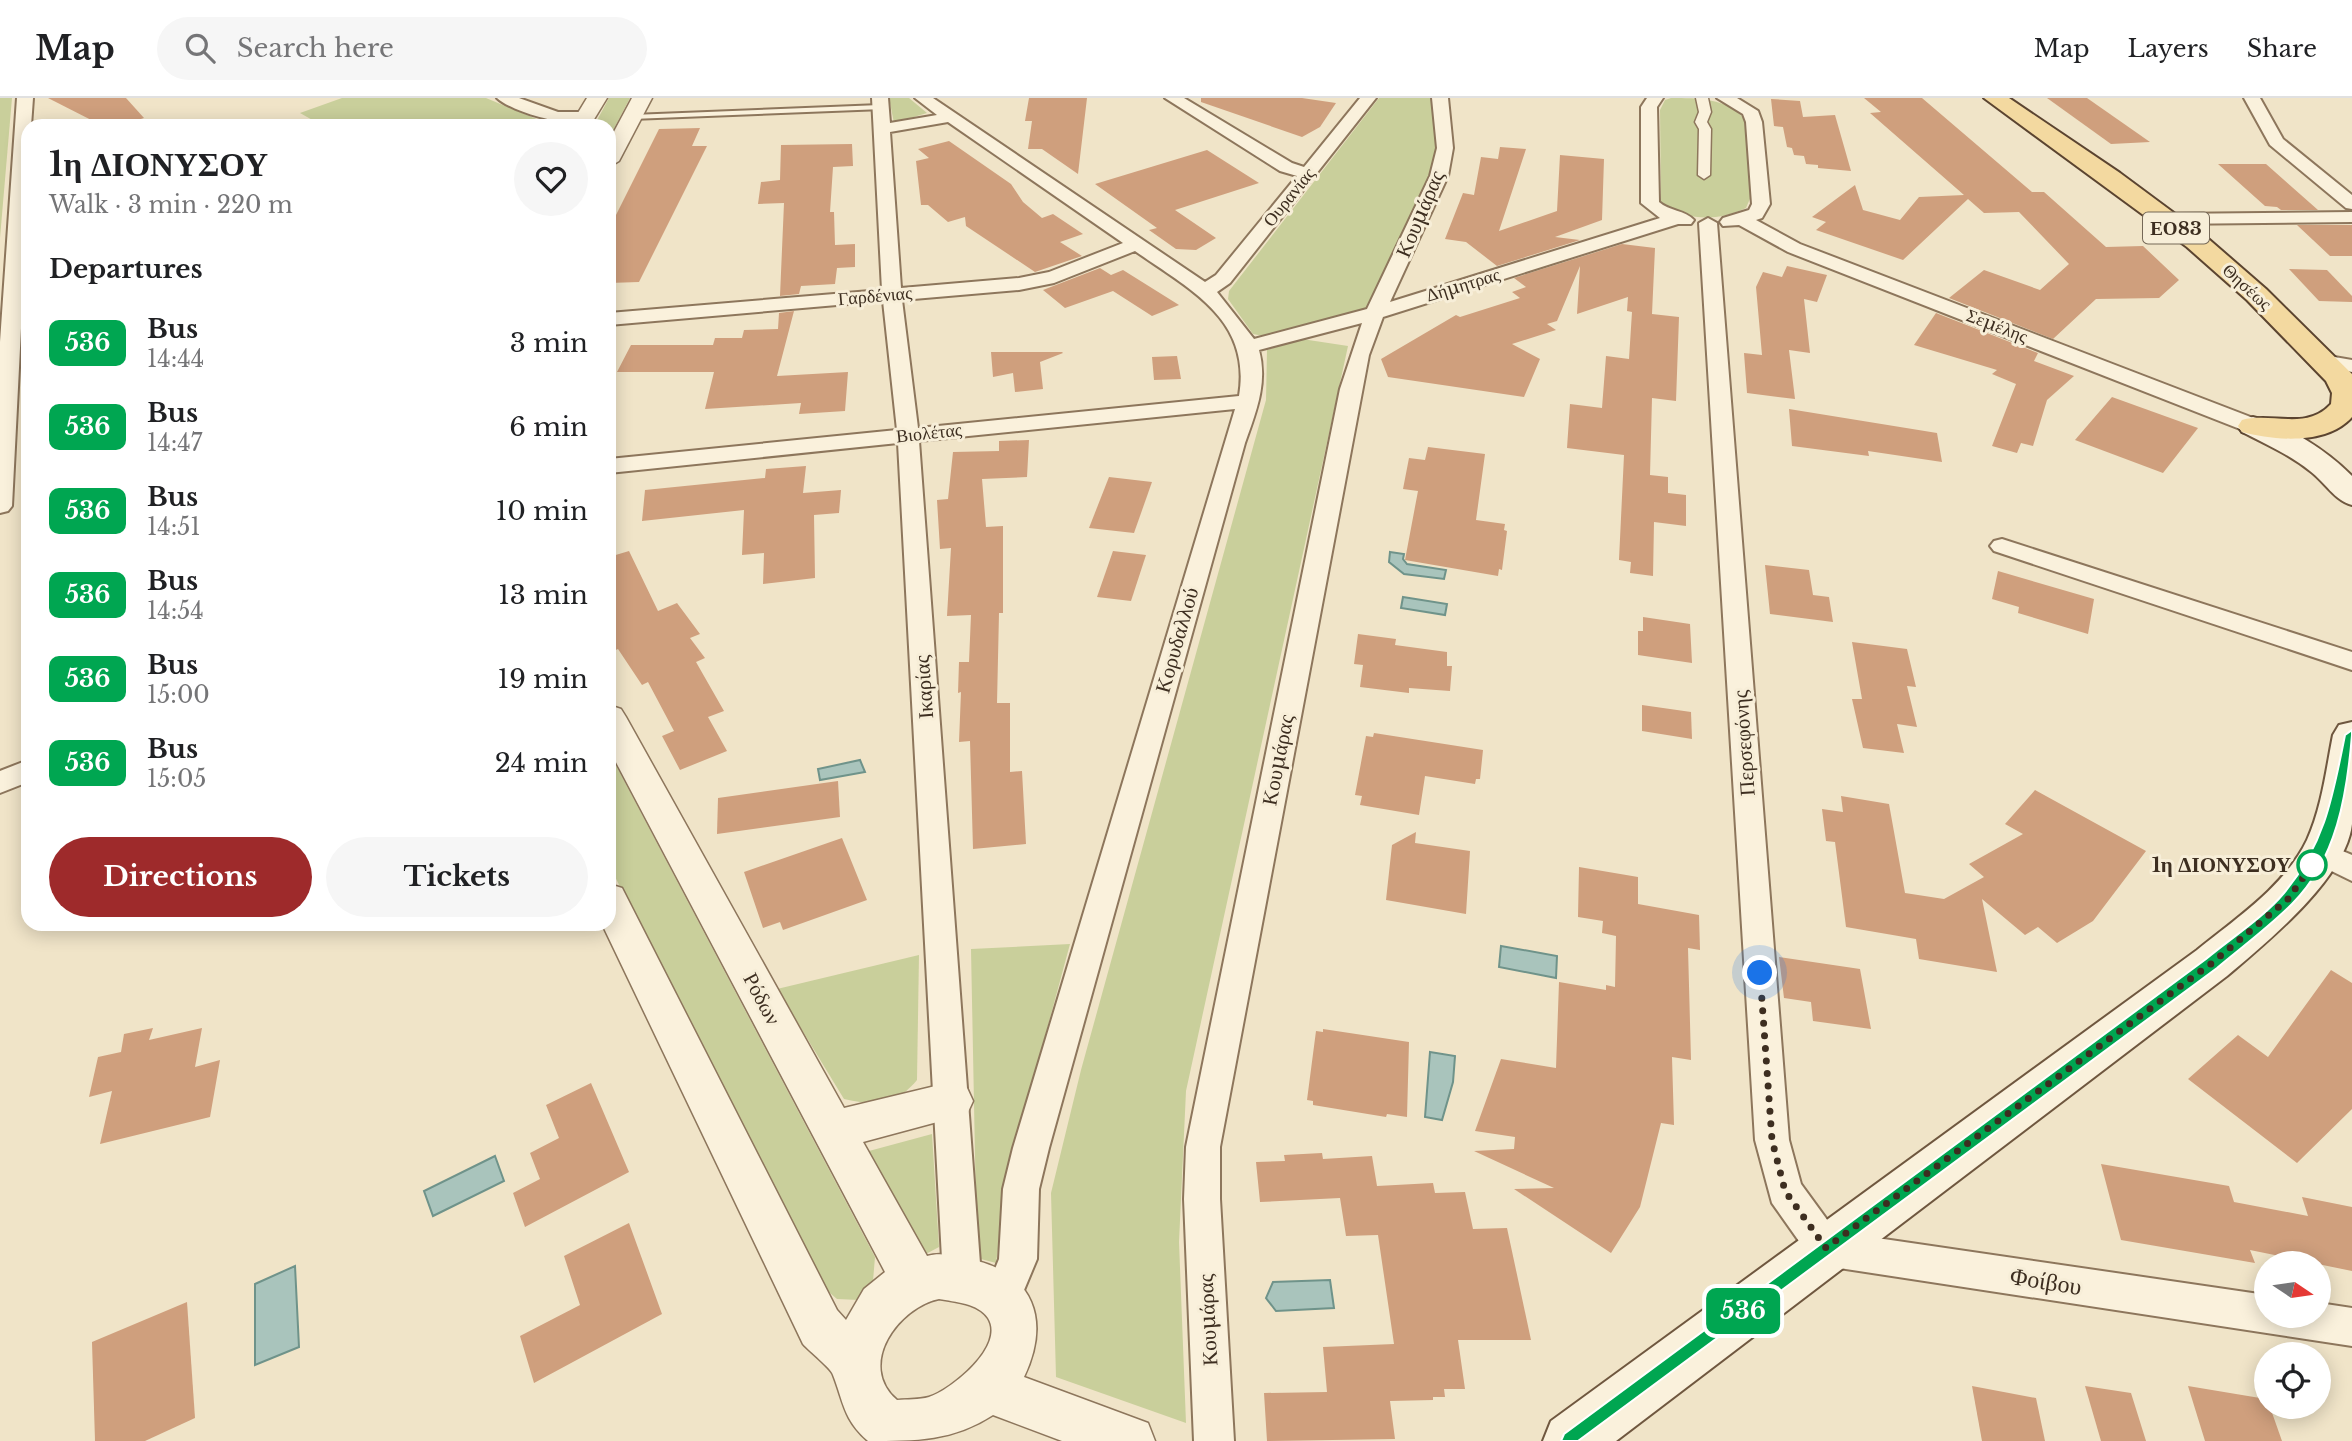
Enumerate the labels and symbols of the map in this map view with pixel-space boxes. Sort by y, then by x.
street label: Ουρανίας [1258,163,1320,231]
street label: Κουμάρας [1390,166,1450,261]
road number: ΕΟ83 [2143,212,2209,244]
street label: Θησέως [2218,259,2276,315]
street label: Δήμητρας [1423,263,1503,307]
street label: Γαρδένιας [837,282,913,310]
street label: Σεμέλης [1963,304,2031,348]
street label: Βιολέτας [895,419,963,447]
street label: Κορυδαλλού [1150,584,1204,696]
street label: Ικαρίας [909,654,939,720]
street label: Περσεφόνης [1727,689,1761,797]
street label: Κουμάρας [1256,712,1300,808]
marker: 1η ΔΙΟΝΥΣΟΥ [2297,850,2327,880]
place label: 1η ΔΙΟΝΥΣΟΥ [2152,852,2291,878]
your location [1742,955,1777,990]
street label: Ρόδων [738,968,786,1030]
north arrow [2254,1251,2331,1328]
street label: Φοίβου [2008,1261,2084,1301]
street label: Κουμάρας [1193,1273,1223,1367]
line badge: 536 [1703,1288,1783,1334]

